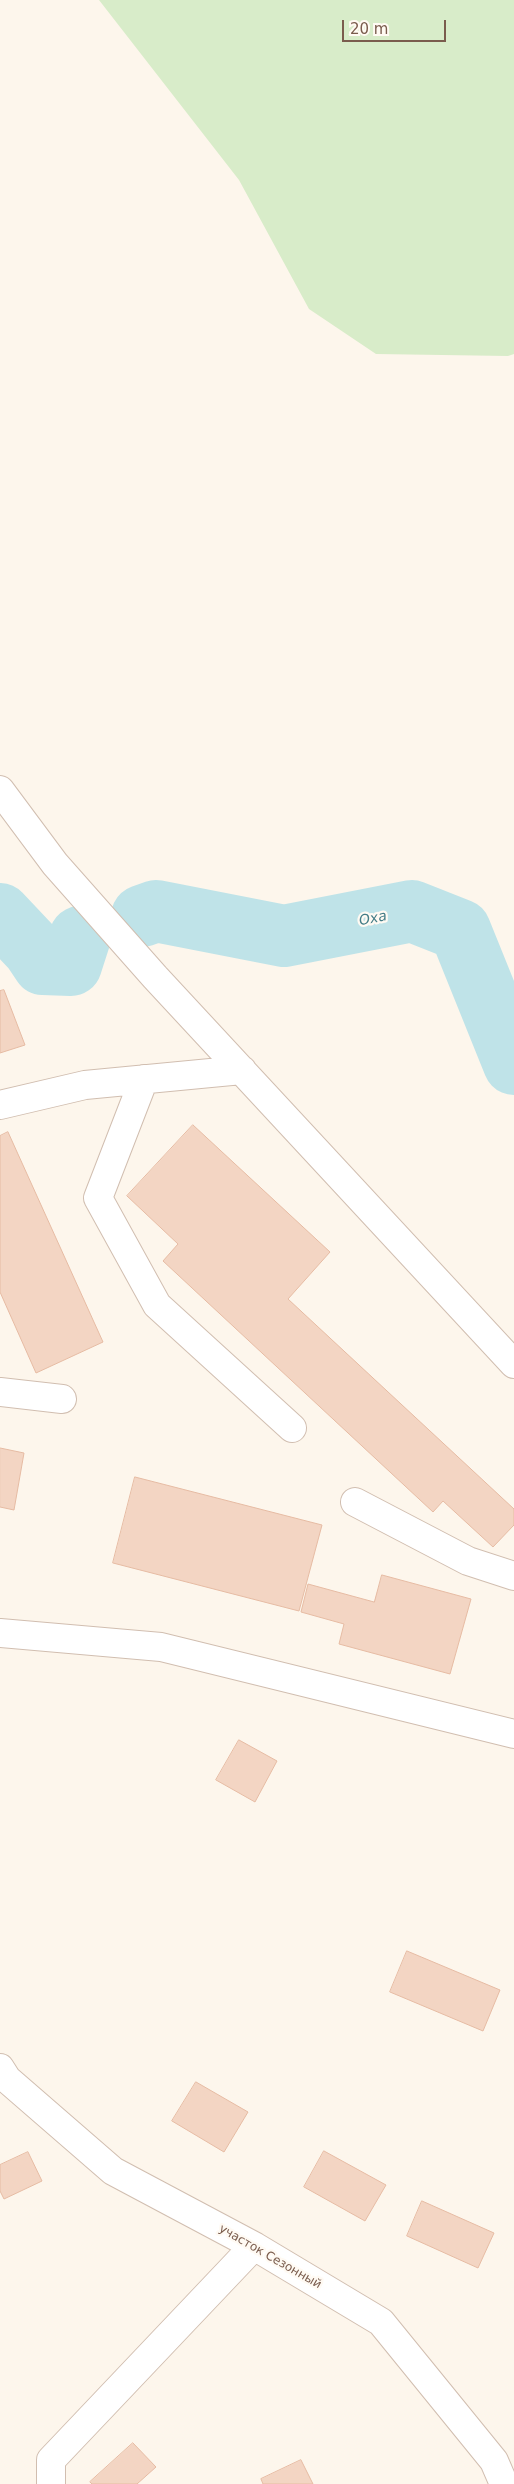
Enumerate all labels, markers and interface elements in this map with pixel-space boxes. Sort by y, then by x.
scale bar [344,10,448,42]
text: 20 m [350,20,388,38]
water label: Оха [358,908,388,930]
street label: участок Сезонный [216,2222,324,2292]

